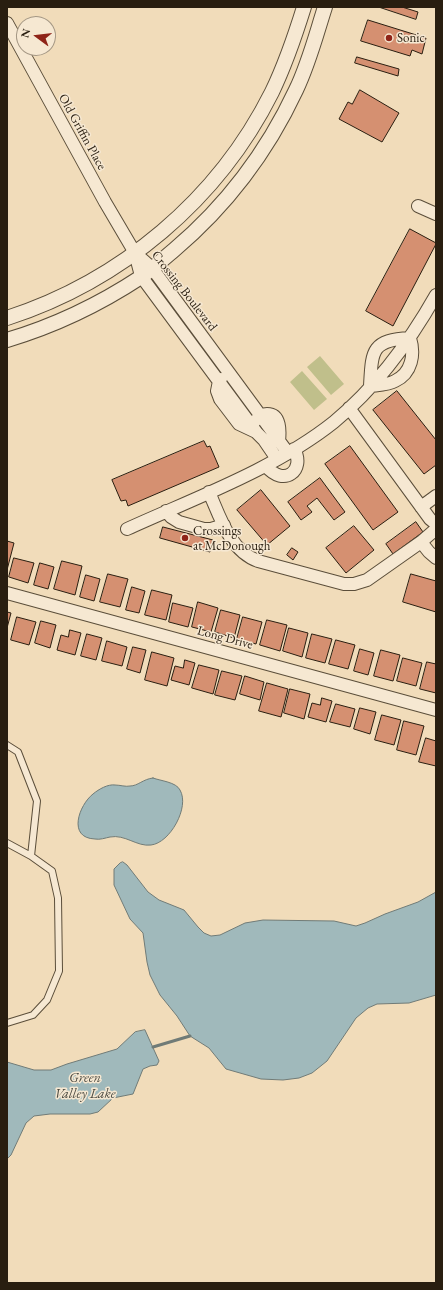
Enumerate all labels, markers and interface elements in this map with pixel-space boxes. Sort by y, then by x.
north arrow [16,16,56,56]
text: N [17,27,33,39]
place label: Sonic [397,30,425,46]
marker: Sonic [384,33,394,43]
street label: Old Griffin Place [55,91,109,173]
street label: Crossing Boulevard [148,248,220,334]
place label: Crossings at McDonough [193,523,270,554]
marker: Crossings at McDonough [180,533,190,543]
street label: Long Drive [195,623,255,653]
water label: Green Valley Lake [54,1070,116,1102]

